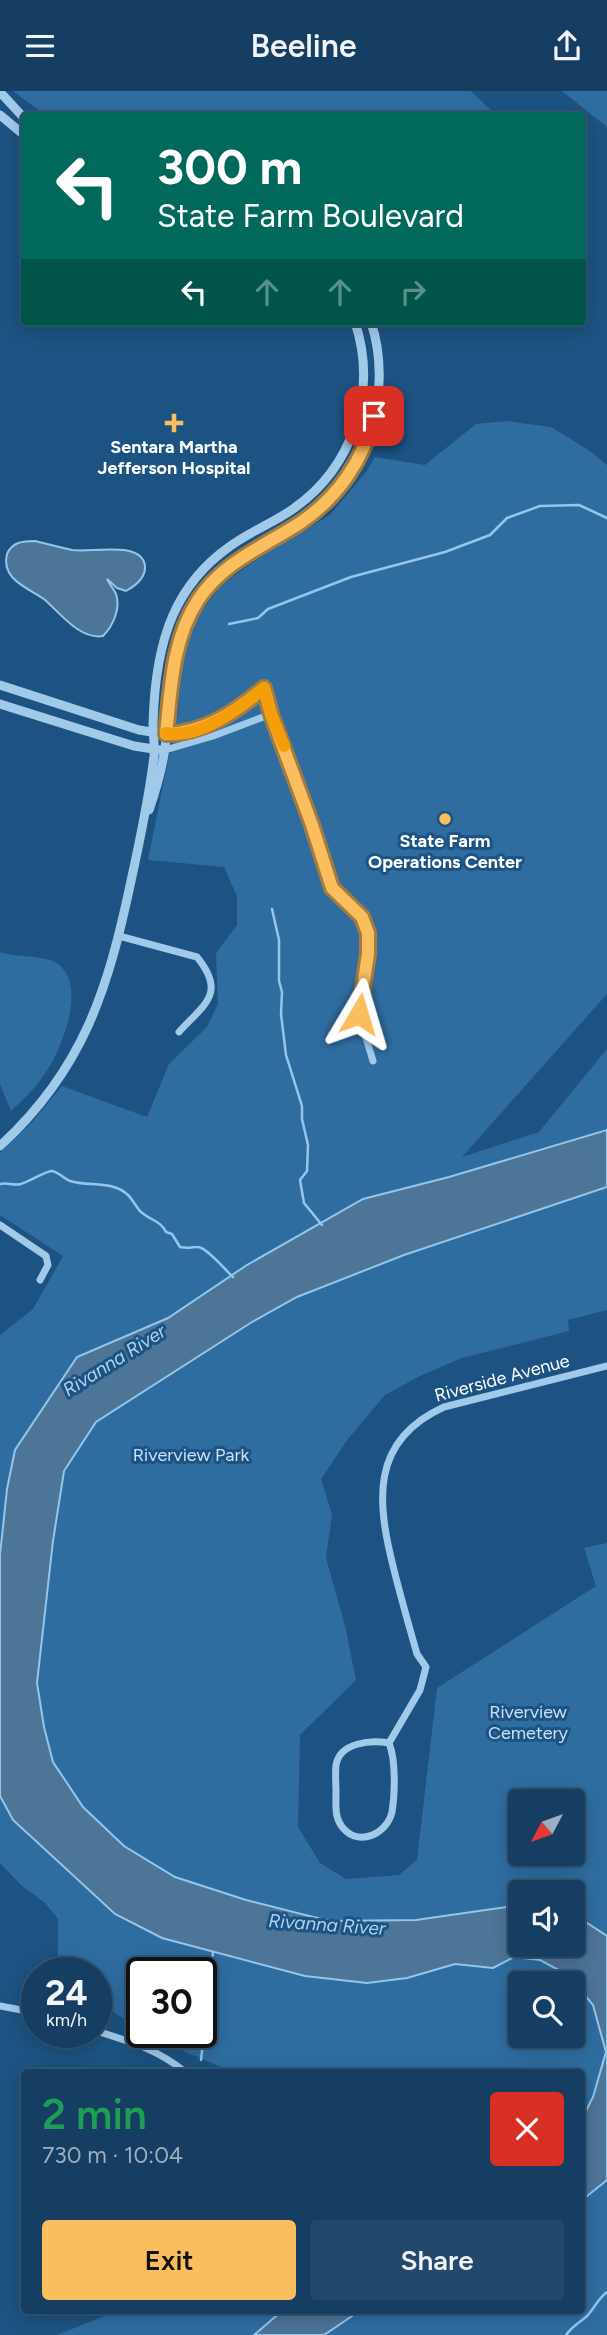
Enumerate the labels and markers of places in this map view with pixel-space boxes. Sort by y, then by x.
pin [344,386,404,446]
marker: Sentara Martha Jefferson Hospital [164,413,184,433]
place label: Sentara Martha Jefferson Hospital [98,436,250,479]
marker: State Farm Operations Center [437,811,453,827]
place label: State Farm Operations Center [368,830,522,873]

